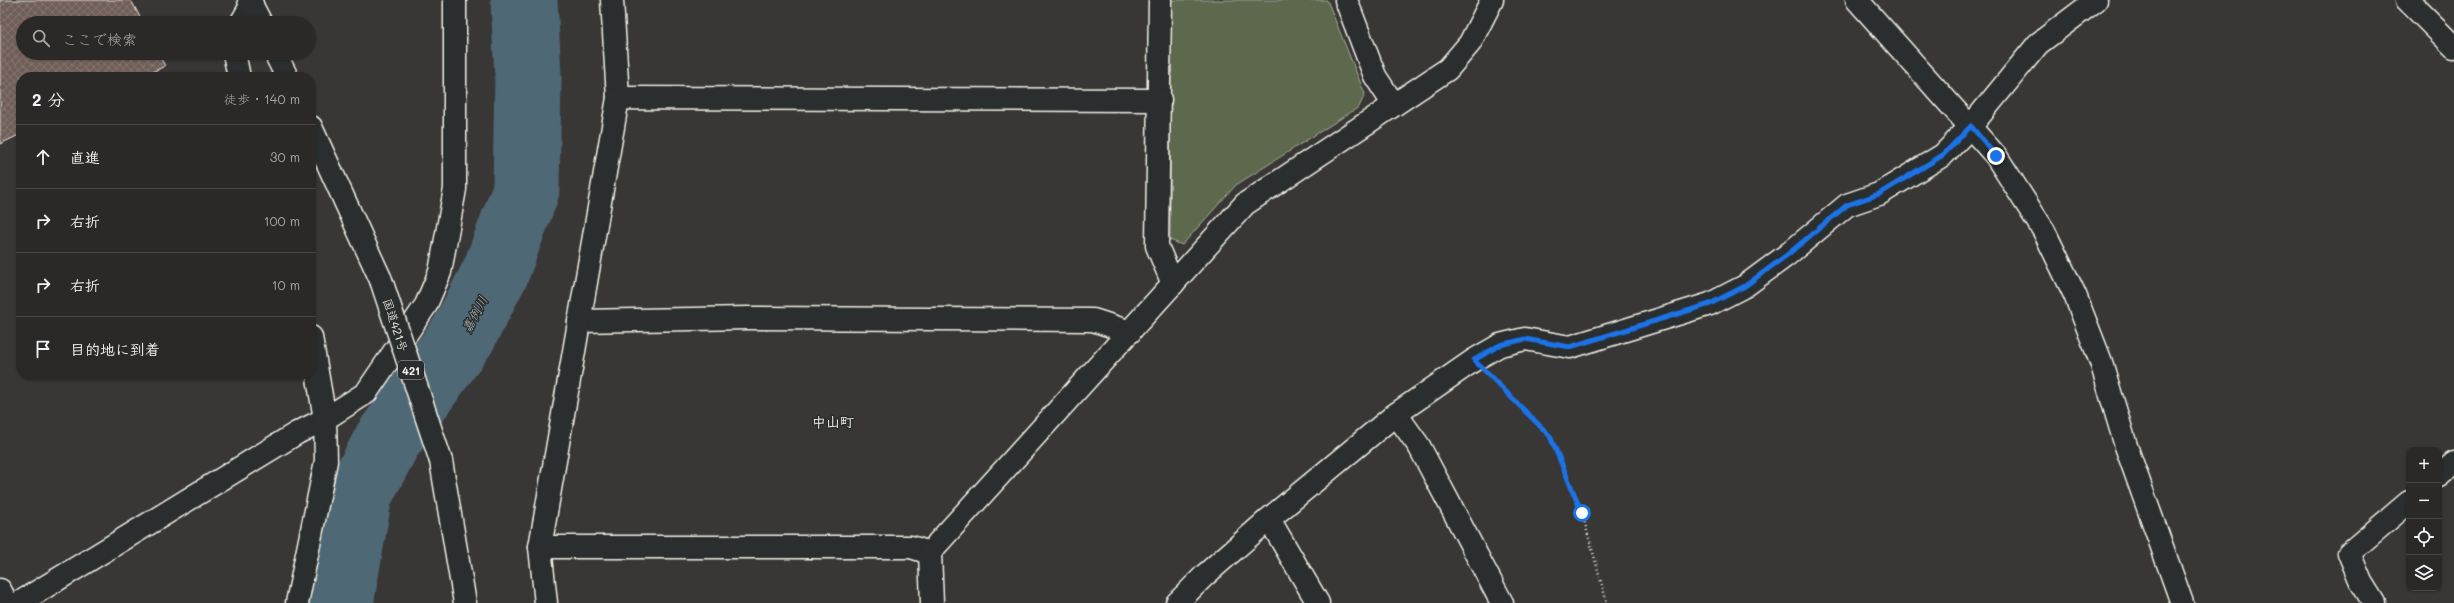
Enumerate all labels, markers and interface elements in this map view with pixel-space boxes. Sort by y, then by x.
search box [16,16,316,60]
icon: search [30,27,52,49]
text: ここで検索 [62,29,137,49]
text: 2 分 [32,88,65,110]
text: 徒歩 · 140 m [224,90,300,107]
icon: ahead [32,146,54,168]
text: 直進 [70,147,100,167]
route end [1987,147,2005,165]
text: 30 m [270,148,300,165]
icon: right [32,210,54,232]
text: 右折 [70,211,100,231]
text: 100 m [264,212,300,229]
icon: right [32,274,54,296]
text: 右折 [70,275,100,295]
text: 10 m [272,276,300,293]
water label: 嘉例川 [457,293,491,335]
street label: 国道421号 [380,296,412,354]
icon: arrive [32,338,54,360]
text: 目的地に到着 [70,339,160,359]
road number: 421 [398,361,424,379]
district label: 中山町 [812,412,854,431]
map controls [2406,447,2442,591]
button: + [2406,447,2442,483]
button: − [2406,483,2442,519]
route start [1573,504,1591,522]
button: locate [2406,519,2442,555]
button: layers [2406,555,2442,591]

